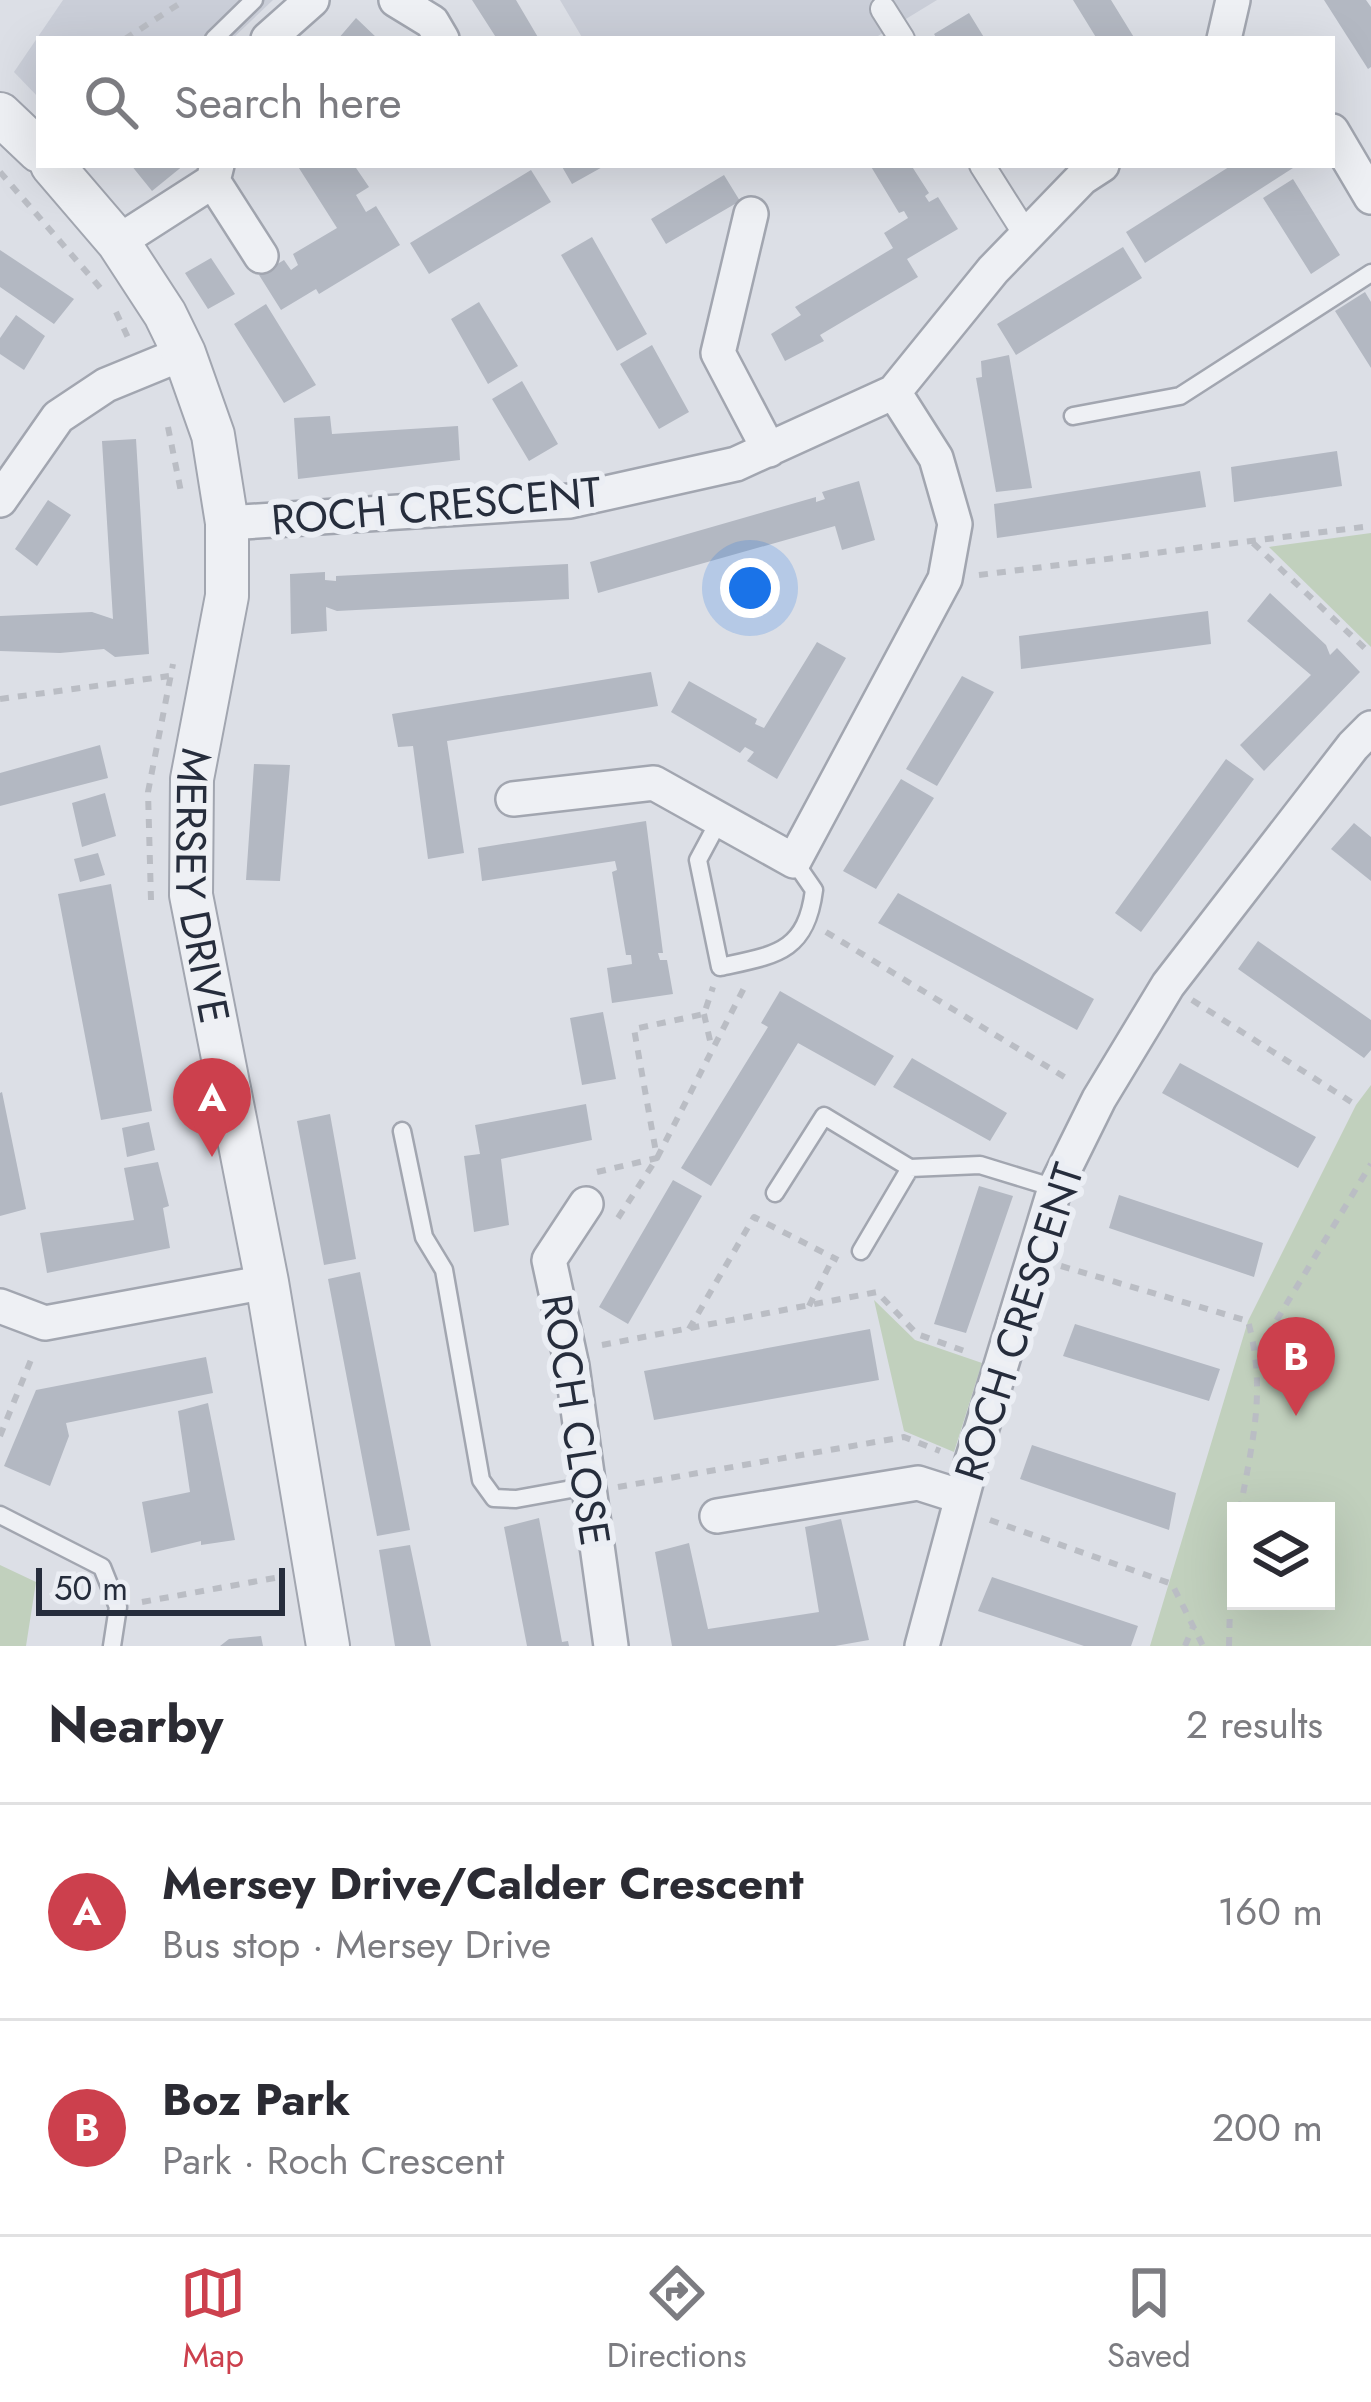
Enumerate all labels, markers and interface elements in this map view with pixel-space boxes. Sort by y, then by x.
search box [36,36,1335,168]
icon: search [78,69,144,135]
text: Search here [174,70,402,135]
street label: ROCH CRESCENT [269,461,604,551]
your location [720,558,780,618]
street label: MERSEY DRIVE [160,744,246,1028]
pin: A [173,1058,251,1157]
street label: ROCH CRESCENT [939,1155,1099,1489]
street label: ROCH CLOSE [526,1290,626,1550]
pin: B [1257,1317,1335,1416]
map controls [1227,1502,1335,1610]
button: layers [1227,1502,1335,1610]
scale bar [36,1562,285,1615]
text: 50 m [54,1565,128,1612]
text: Nearby [48,1687,223,1761]
text: 2 results [1186,1696,1323,1753]
text: Mersey Drive/Calder Crescent [162,1851,803,1916]
text: A [73,1883,101,1940]
text: 160 m [1217,1883,1323,1940]
text: Bus stop · Mersey Drive [162,1916,551,1973]
text: Boz Park [162,2067,350,2132]
text: B [74,2099,100,2156]
text: 200 m [1212,2099,1323,2156]
text: Park · Roch Crescent [162,2132,504,2189]
tab: Map [180,2260,246,2379]
tab: Directions [607,2260,747,2379]
tab: Saved [1107,2260,1191,2379]

